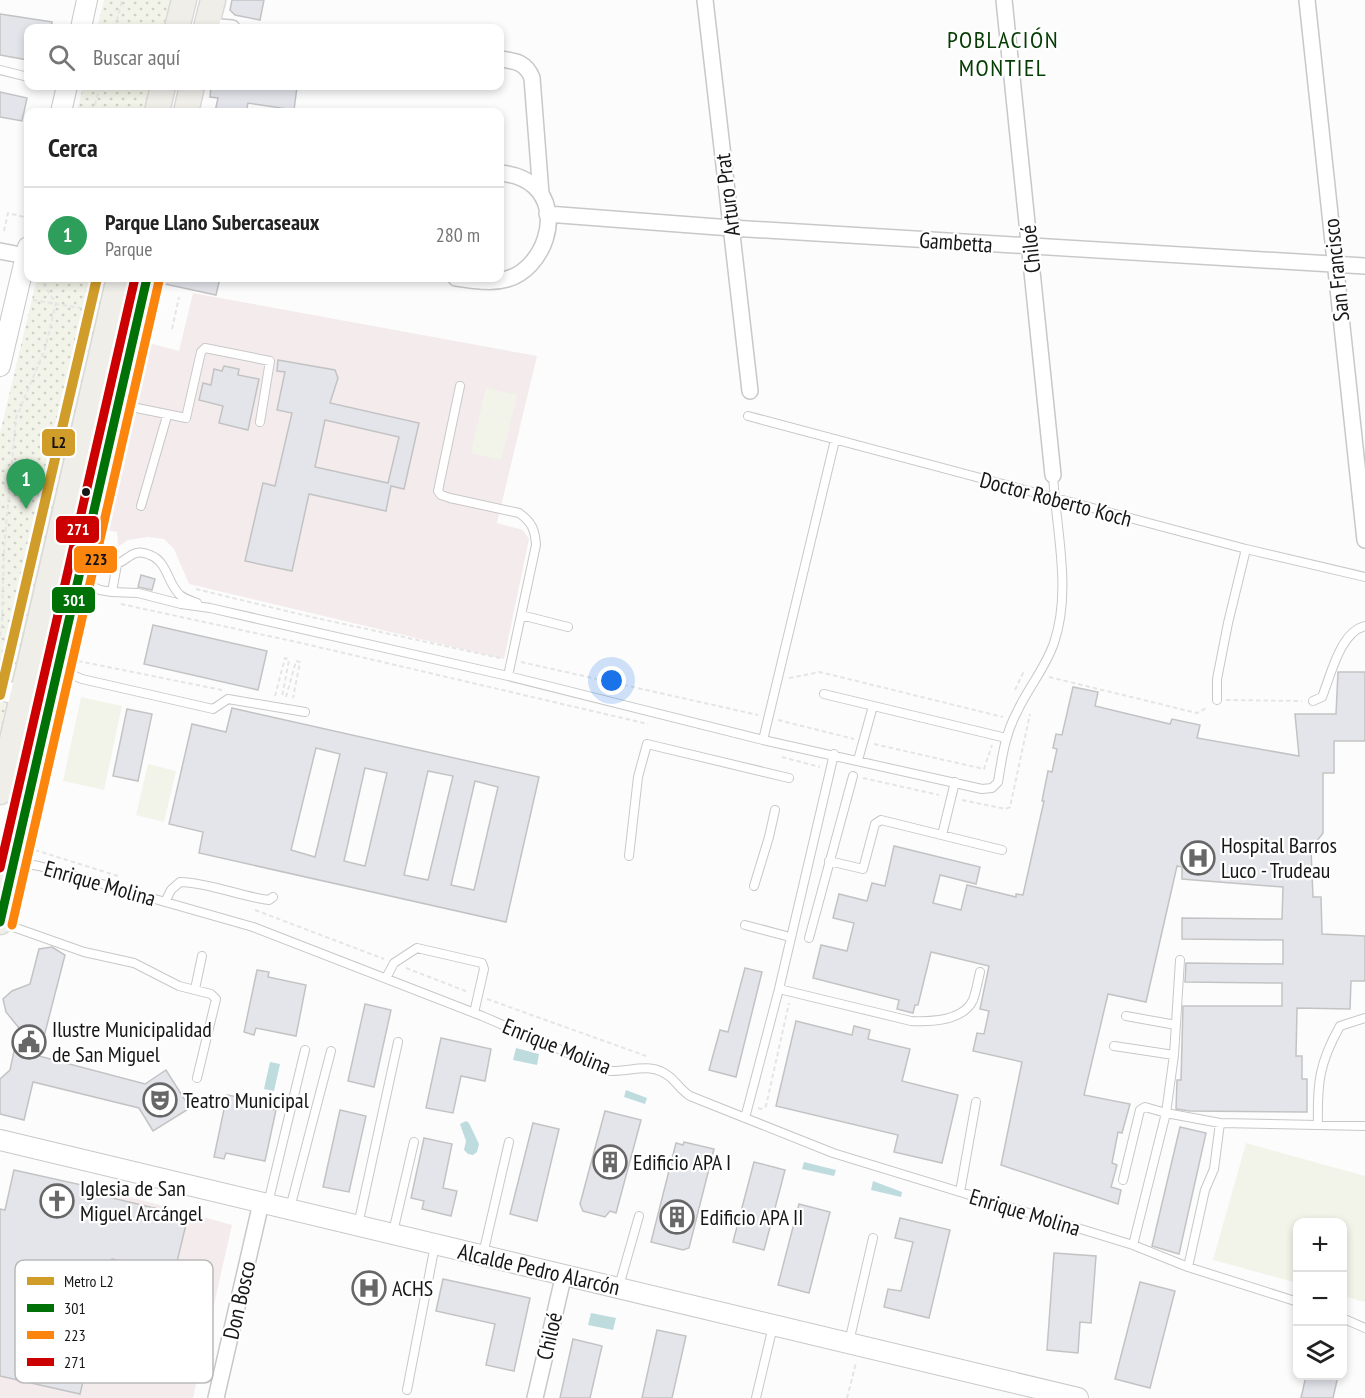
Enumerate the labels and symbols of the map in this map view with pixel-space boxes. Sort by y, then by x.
district label: POBLACIÓN MONTIEL [947,24,1059,83]
street label: Arturo Prat [708,152,746,238]
street label: San Francisco [1317,217,1355,323]
street label: Chiloé [1014,224,1046,274]
street label: Gambetta [918,225,994,259]
line badge: L2 [41,428,76,457]
text: L2 [52,432,66,452]
pin: 1 [6,460,46,509]
street label: Doctor Roberto Koch [977,465,1135,533]
unlabelled marker [80,486,92,498]
line badge: 271 [55,515,100,544]
text: 271 [67,519,89,539]
line badge: 223 [73,545,118,574]
text: 223 [85,549,107,569]
line badge: 301 [51,586,96,614]
text: 301 [63,590,85,610]
your location [597,666,626,695]
place label: Hospital Barros Luco - Trudeau [1221,831,1337,884]
hospital icon: Hospital Barros Luco - Trudeau [1180,840,1216,876]
street label: Enrique Molina [41,854,159,912]
street label: Enrique Molina [499,1012,615,1080]
place label: Ilustre Municipalidad de San Miguel [52,1015,212,1068]
public building icon: Ilustre Municipalidad de San Miguel [11,1024,47,1060]
theatre icon: Teatro Municipal [142,1082,178,1118]
place label: Teatro Municipal [183,1086,310,1114]
building icon: Edificio APA I [592,1144,628,1180]
place label: Edificio APA I [633,1148,731,1176]
place label: Iglesia de San Miguel Arcángel [80,1174,203,1227]
street label: Enrique Molina [966,1182,1084,1242]
church icon: Iglesia de San Miguel Arcángel [39,1183,75,1219]
building icon: Edificio APA II [659,1199,695,1235]
place label: Edificio APA II [700,1203,803,1231]
street label: Alcalde Pedro Alarcón [455,1237,623,1301]
street label: Don Bosco [216,1258,262,1342]
legend [15,1260,213,1383]
hospital icon: ACHS [351,1270,387,1306]
text: Metro L2 [64,1271,114,1291]
place label: ACHS [392,1274,433,1302]
text: 301 [64,1298,86,1318]
street label: Chiloé [530,1309,568,1363]
text: 223 [64,1325,86,1345]
text: 271 [64,1352,86,1372]

